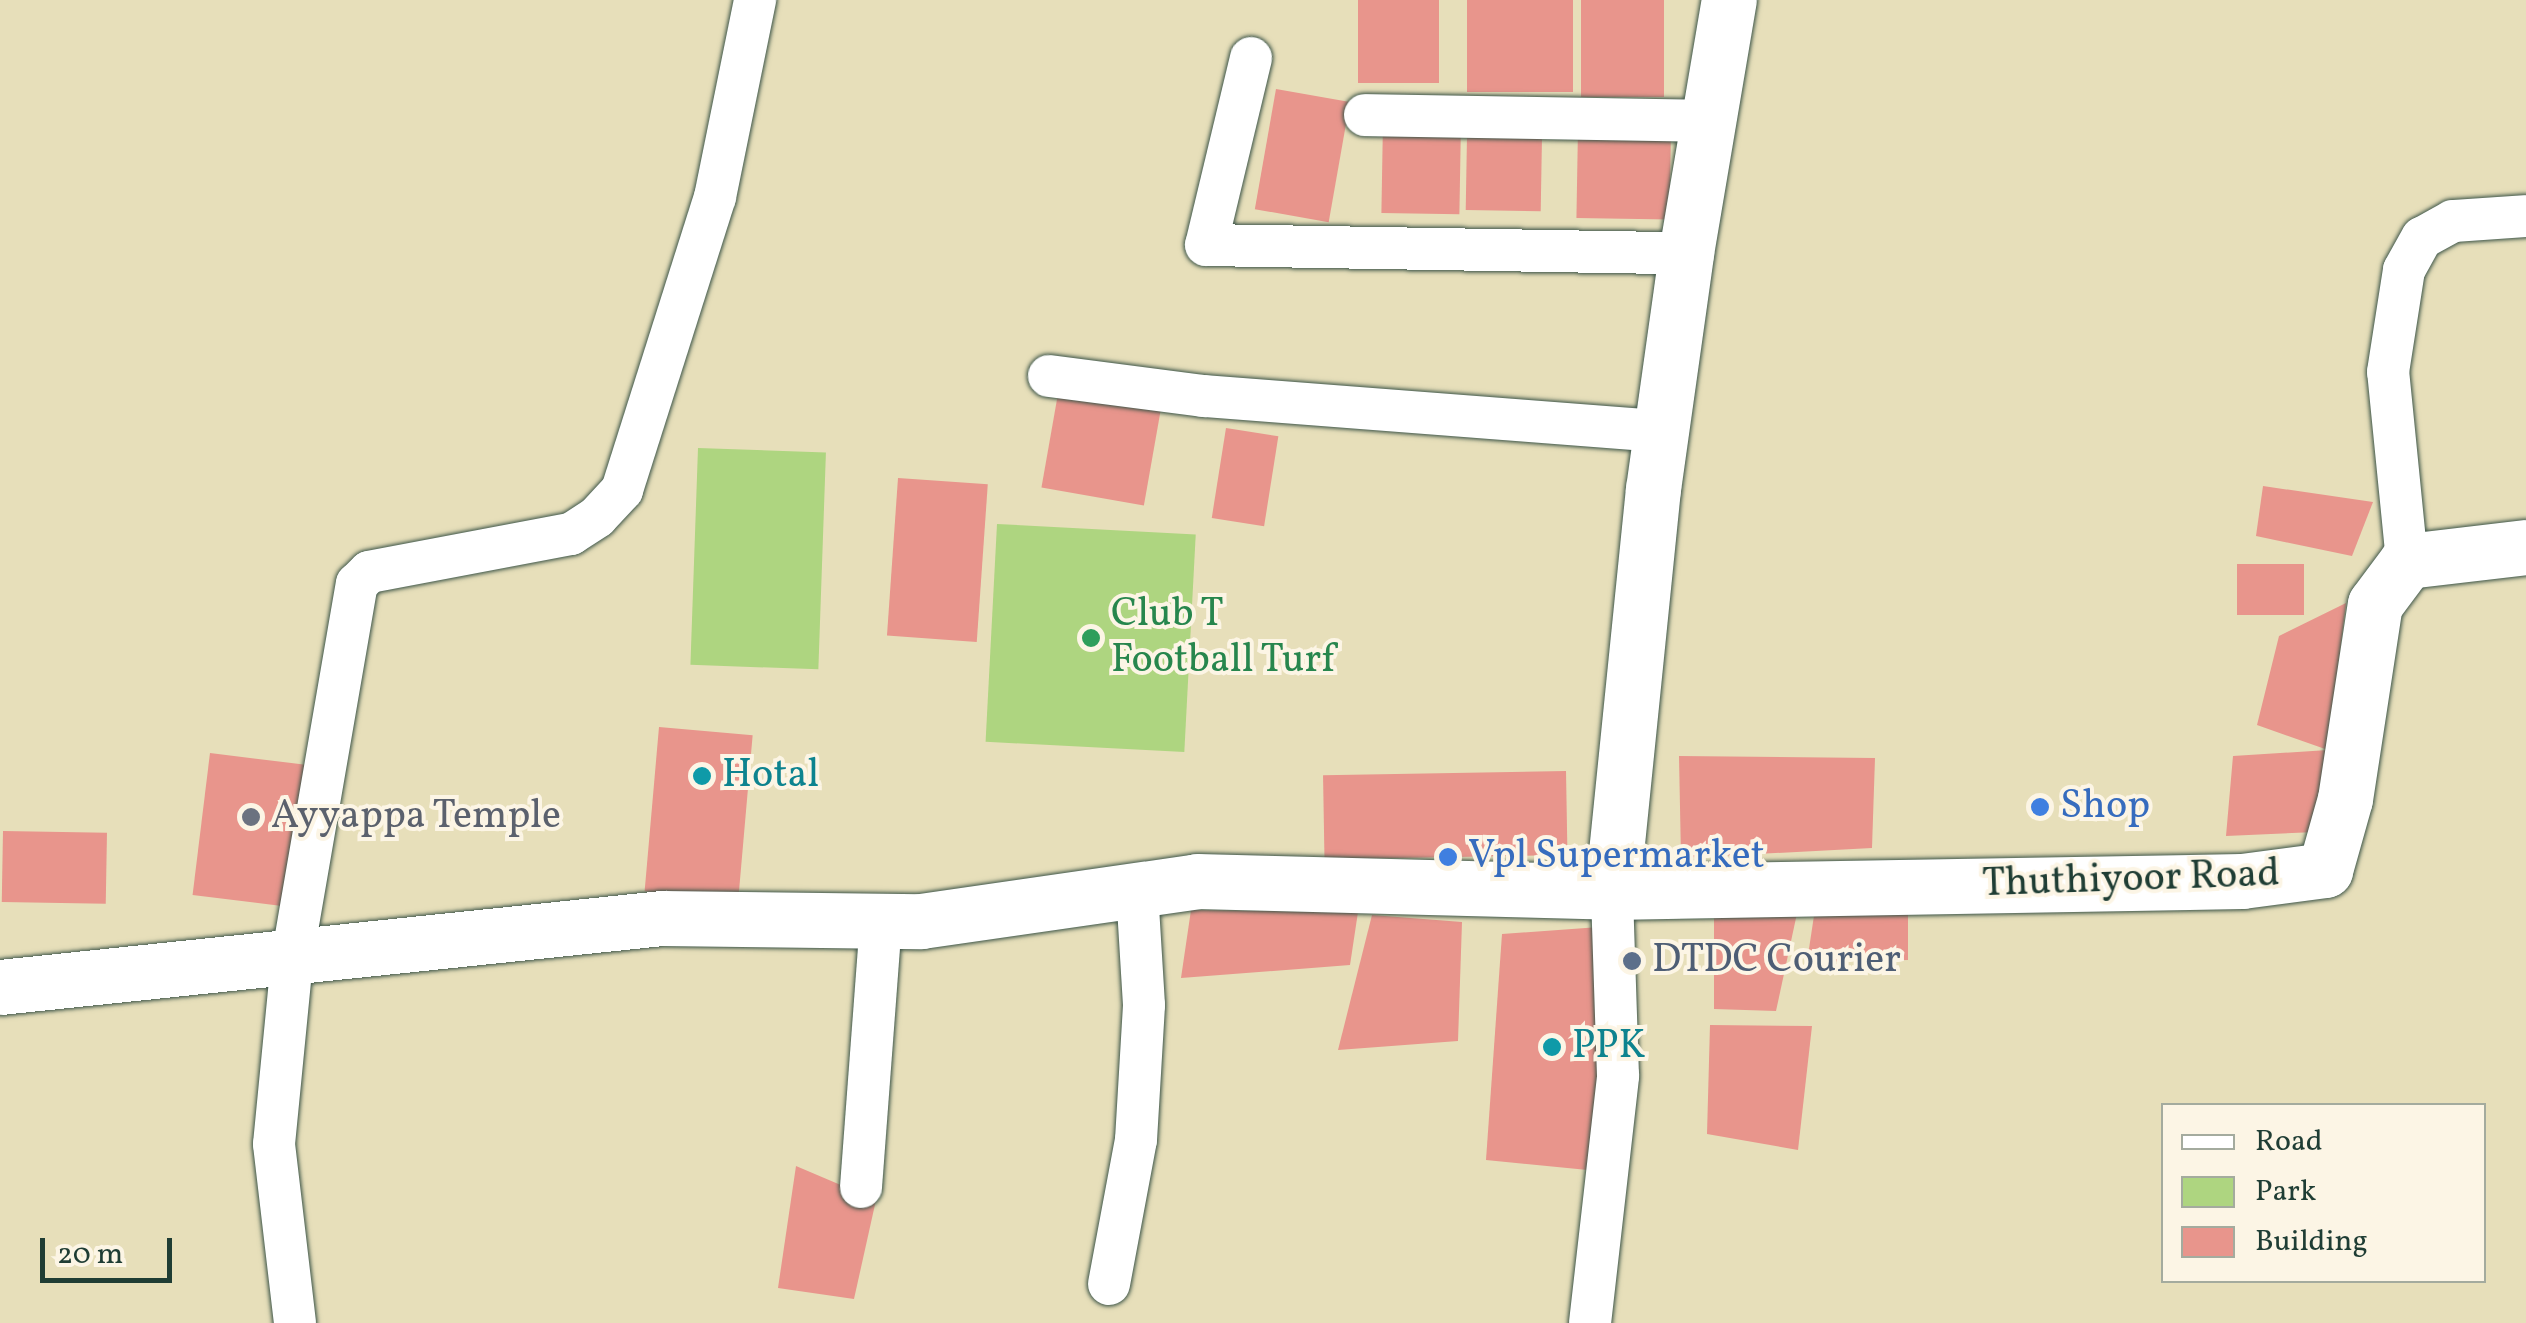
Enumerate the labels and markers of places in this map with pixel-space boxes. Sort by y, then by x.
place label: Club T Football Turf [1111,591,1336,685]
marker: Club T Football Turf [1080,627,1102,649]
place label: Hotal [722,752,819,800]
marker: Hotal [691,765,713,787]
place label: Shop [2060,783,2150,831]
place label: Ayyappa Temple [271,793,562,841]
marker: Shop [2029,796,2051,818]
marker: Ayyappa Temple [240,806,262,828]
place label: Vpl Supermarket [1468,833,1765,881]
marker: Vpl Supermarket [1437,846,1459,868]
place label: DTDC Courier [1652,937,1901,985]
marker: DTDC Courier [1621,950,1643,972]
place label: PPK [1572,1023,1646,1071]
marker: PPK [1541,1036,1563,1058]

